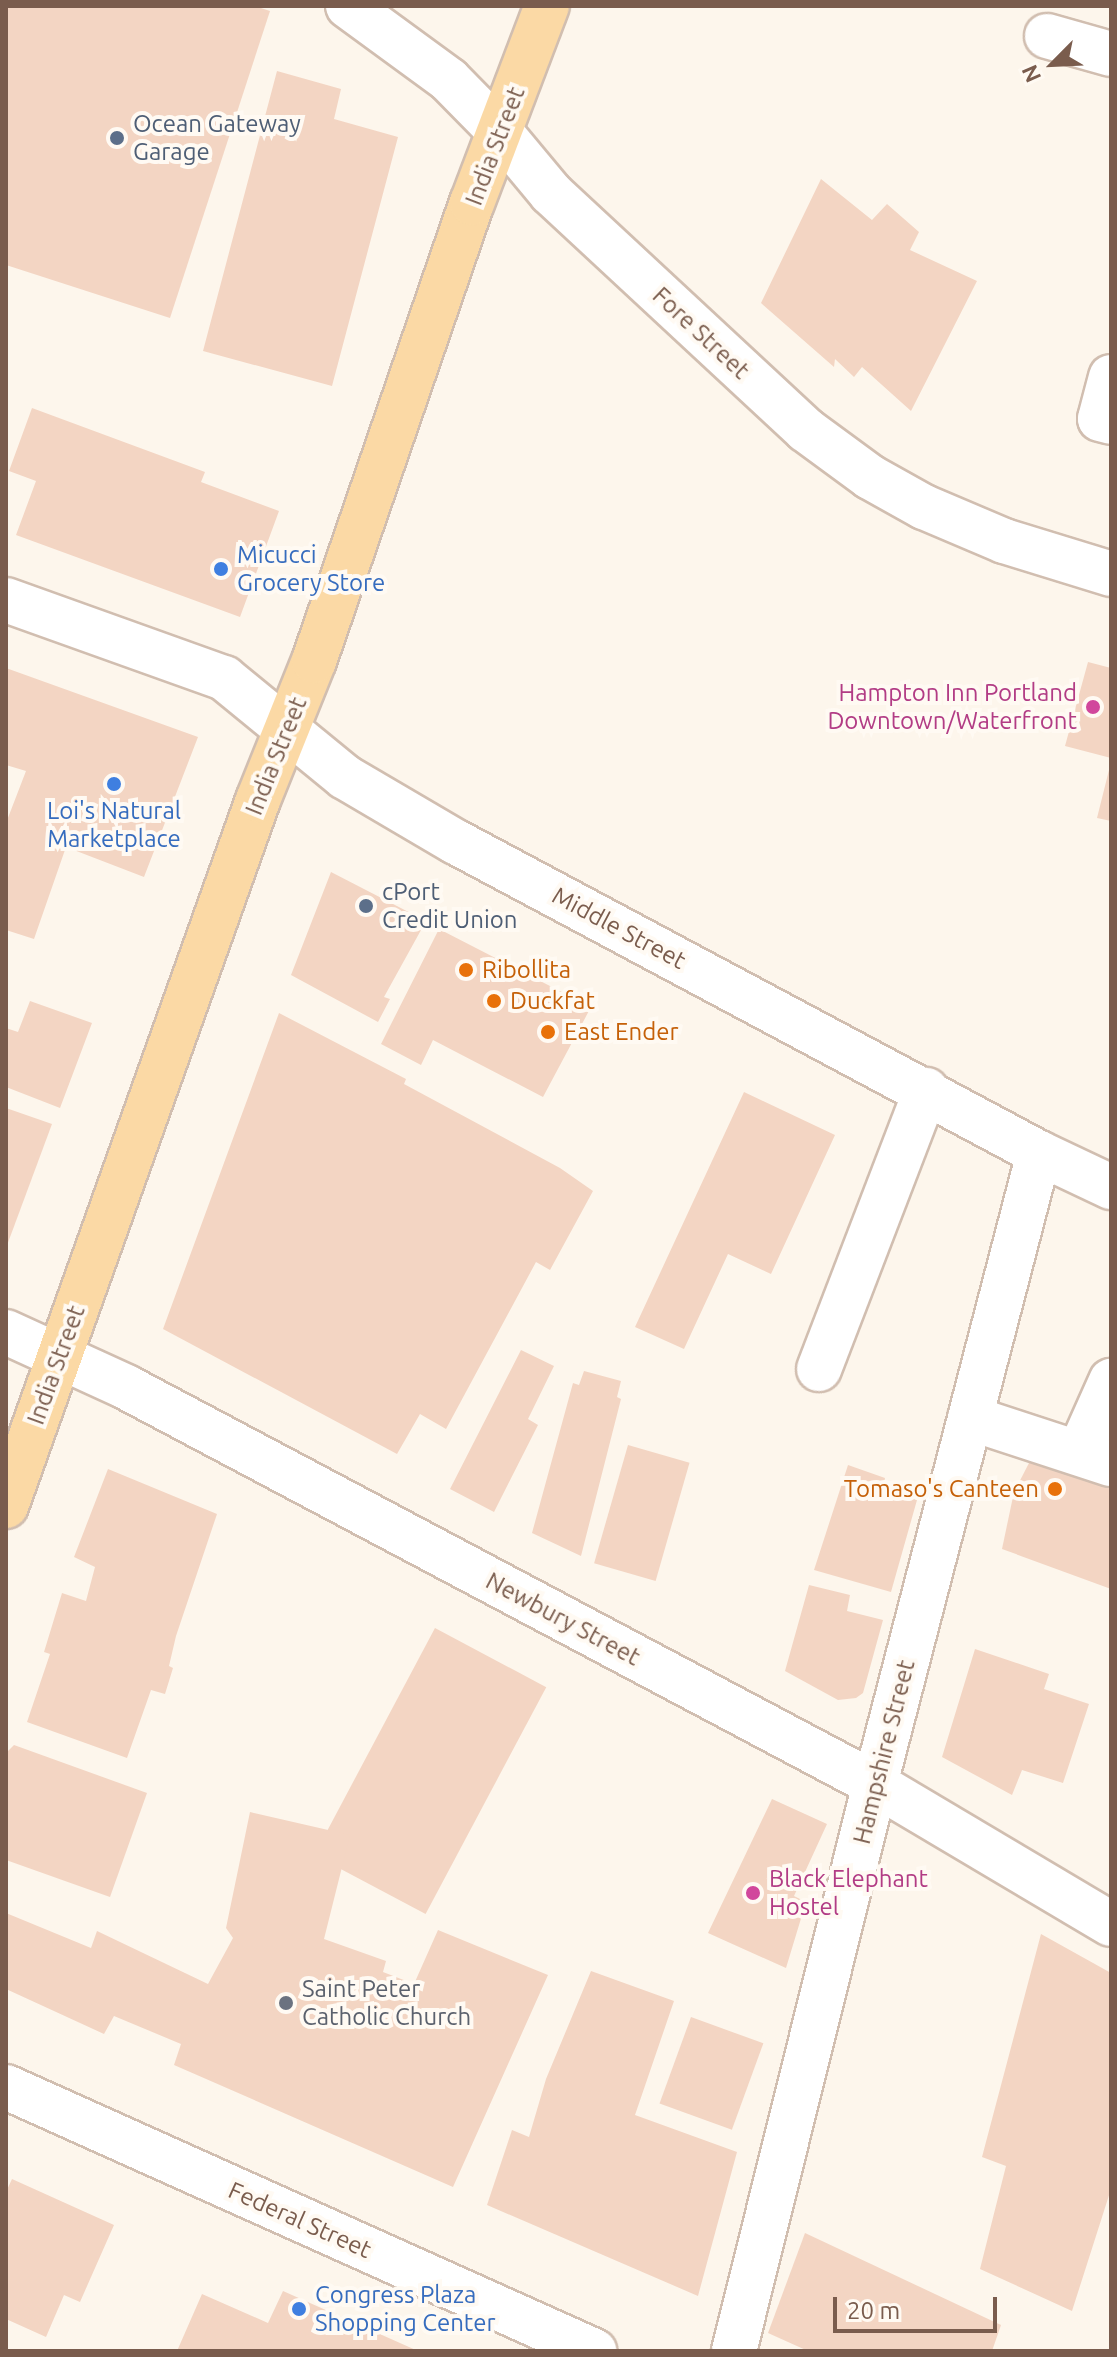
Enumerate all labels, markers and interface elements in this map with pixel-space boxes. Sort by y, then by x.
north arrow [1013,24,1093,104]
text: N [1016,61,1045,87]
street label: India Street [459,83,531,209]
place label: Ocean Gateway Garage [133,110,301,166]
marker: Ocean Gateway Garage [108,129,126,147]
street label: Fore Street [647,281,755,385]
place label: Micucci Grocery Store [237,541,385,597]
marker: Micucci Grocery Store [212,560,230,578]
place label: Hampton Inn Portland Downtown/Waterfront [827,679,1077,735]
street label: India Street [239,693,313,819]
marker: Hampton Inn Portland Downtown/Waterfront [1084,698,1102,716]
marker: Loi's Natural Marketplace [105,775,123,793]
place label: Loi's Natural Marketplace [47,797,181,853]
place label: cPort Credit Union [382,878,518,934]
street label: Middle Street [547,881,691,975]
marker: cPort Credit Union [357,897,375,915]
place label: Ribollita [482,956,571,984]
marker: Ribollita [457,961,475,979]
place label: Duckfat [510,987,595,1015]
marker: Duckfat [485,992,503,1010]
place label: East Ender [564,1018,679,1046]
marker: East Ender [539,1023,557,1041]
street label: India Street [21,1302,91,1428]
place label: Tomaso's Canteen [844,1475,1039,1503]
marker: Tomaso's Canteen [1046,1480,1064,1498]
street label: Newbury Street [481,1566,645,1672]
street label: Hampshire Street [847,1657,921,1847]
place label: Black Elephant Hostel [769,1865,928,1921]
marker: Black Elephant Hostel [744,1884,762,1902]
place label: Saint Peter Catholic Church [302,1975,471,2031]
marker: Saint Peter Catholic Church [277,1994,295,2012]
street label: Federal Street [224,2176,376,2264]
place label: Congress Plaza Shopping Center [315,2281,496,2337]
scale bar [837,2281,1001,2331]
text: 20 m [847,2297,900,2324]
marker: Congress Plaza Shopping Center [290,2300,308,2318]

